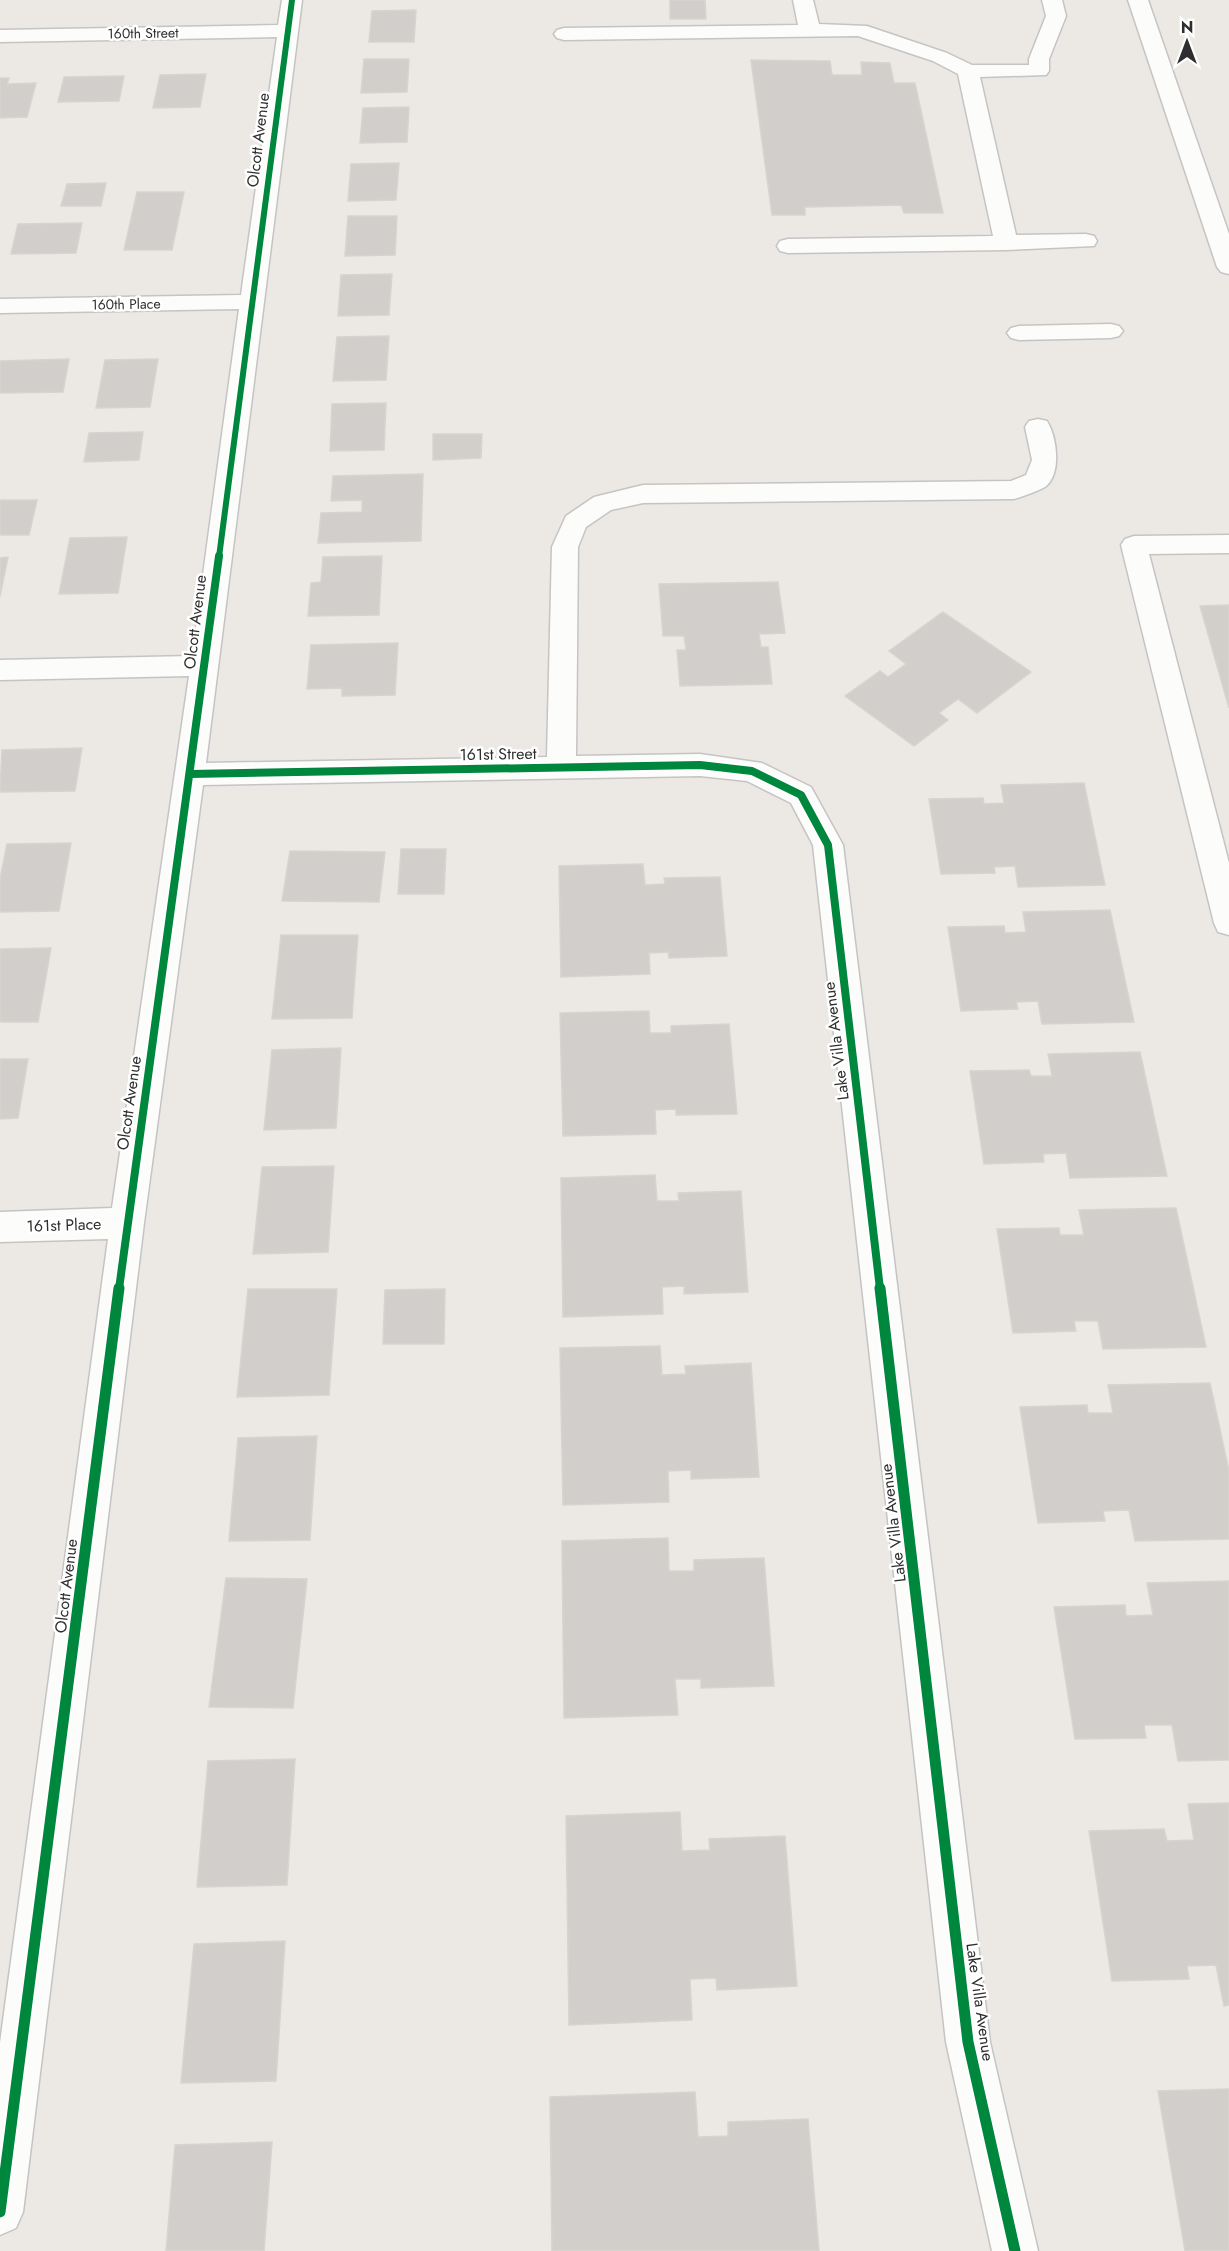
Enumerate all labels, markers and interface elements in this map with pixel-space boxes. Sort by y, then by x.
north arrow [1157,12,1217,72]
text: N [1181,16,1193,39]
street label: 160th Street [107,22,179,44]
street label: Olcott Avenue [241,91,275,189]
street label: 160th Place [91,293,161,315]
street label: Olcott Avenue [178,573,212,671]
street label: 161st Street [459,742,537,766]
street label: Lake Villa Avenue [817,980,855,1102]
street label: Olcott Avenue [111,1054,147,1152]
street label: 161st Place [26,1212,102,1238]
street label: Lake Villa Avenue [874,1462,912,1584]
street label: Olcott Avenue [49,1537,83,1635]
street label: Lake Villa Avenue [960,1941,1000,2063]

